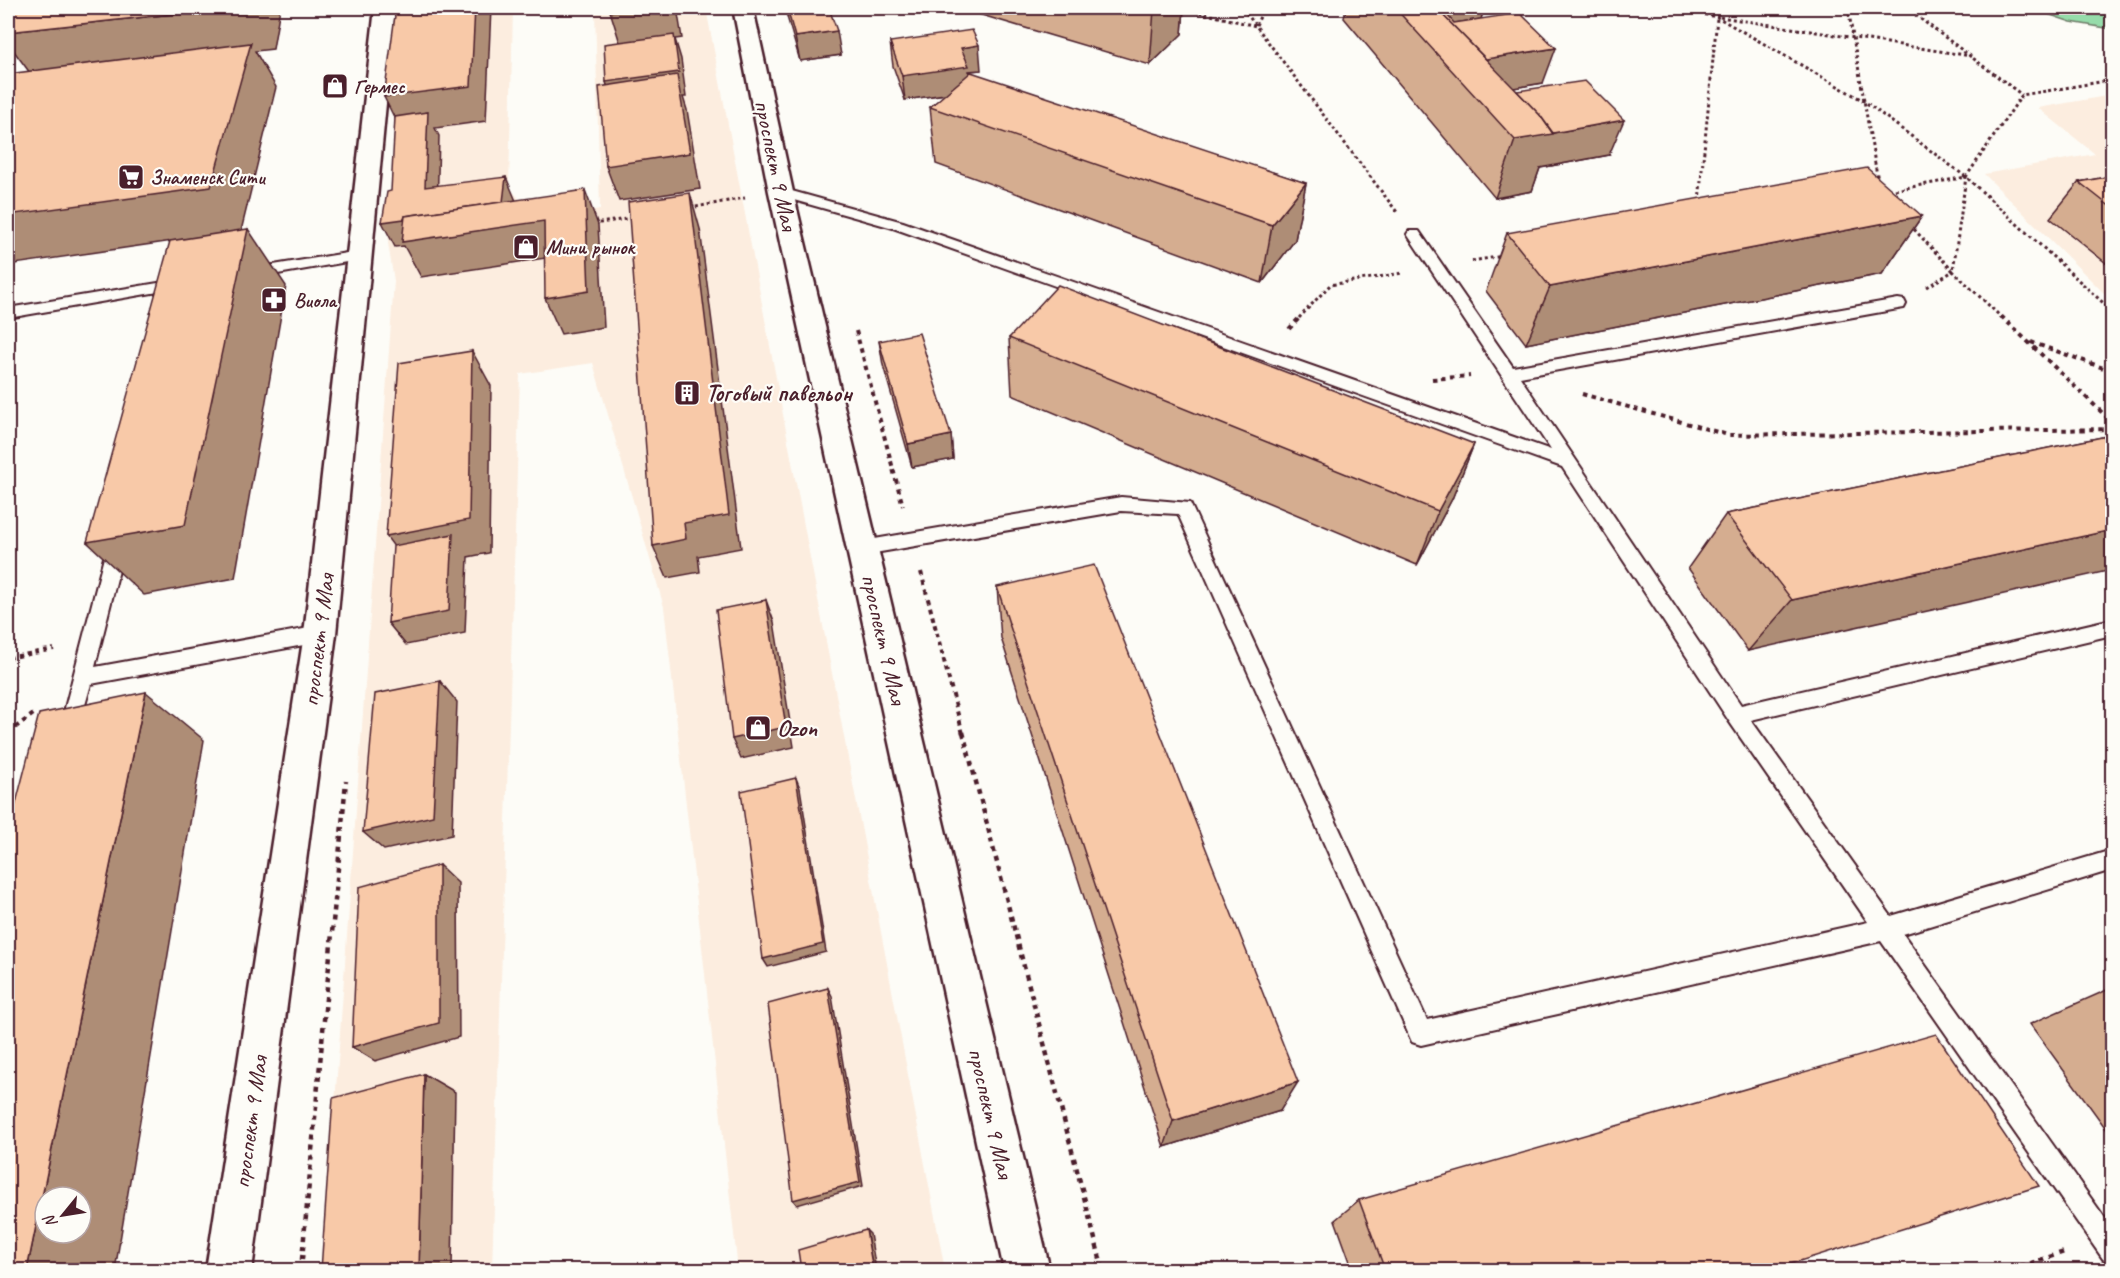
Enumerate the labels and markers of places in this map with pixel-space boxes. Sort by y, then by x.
shop icon: Гермес [320,71,350,101]
place label: Гермес [354,74,406,99]
supermarket icon: Знаменск Сити [116,162,146,192]
place label: Знаменск Сити [150,165,266,190]
shop icon: Мини рынок [511,232,541,262]
place label: Мини рынок [546,235,637,260]
pharmacy icon: Виола [259,285,289,315]
place label: Виола [294,288,338,313]
building icon: Тоговый павельон [672,378,702,408]
place label: Тоговый павельон [706,378,853,408]
shop icon: Ozon [743,713,773,743]
place label: Ozon [777,713,818,743]

